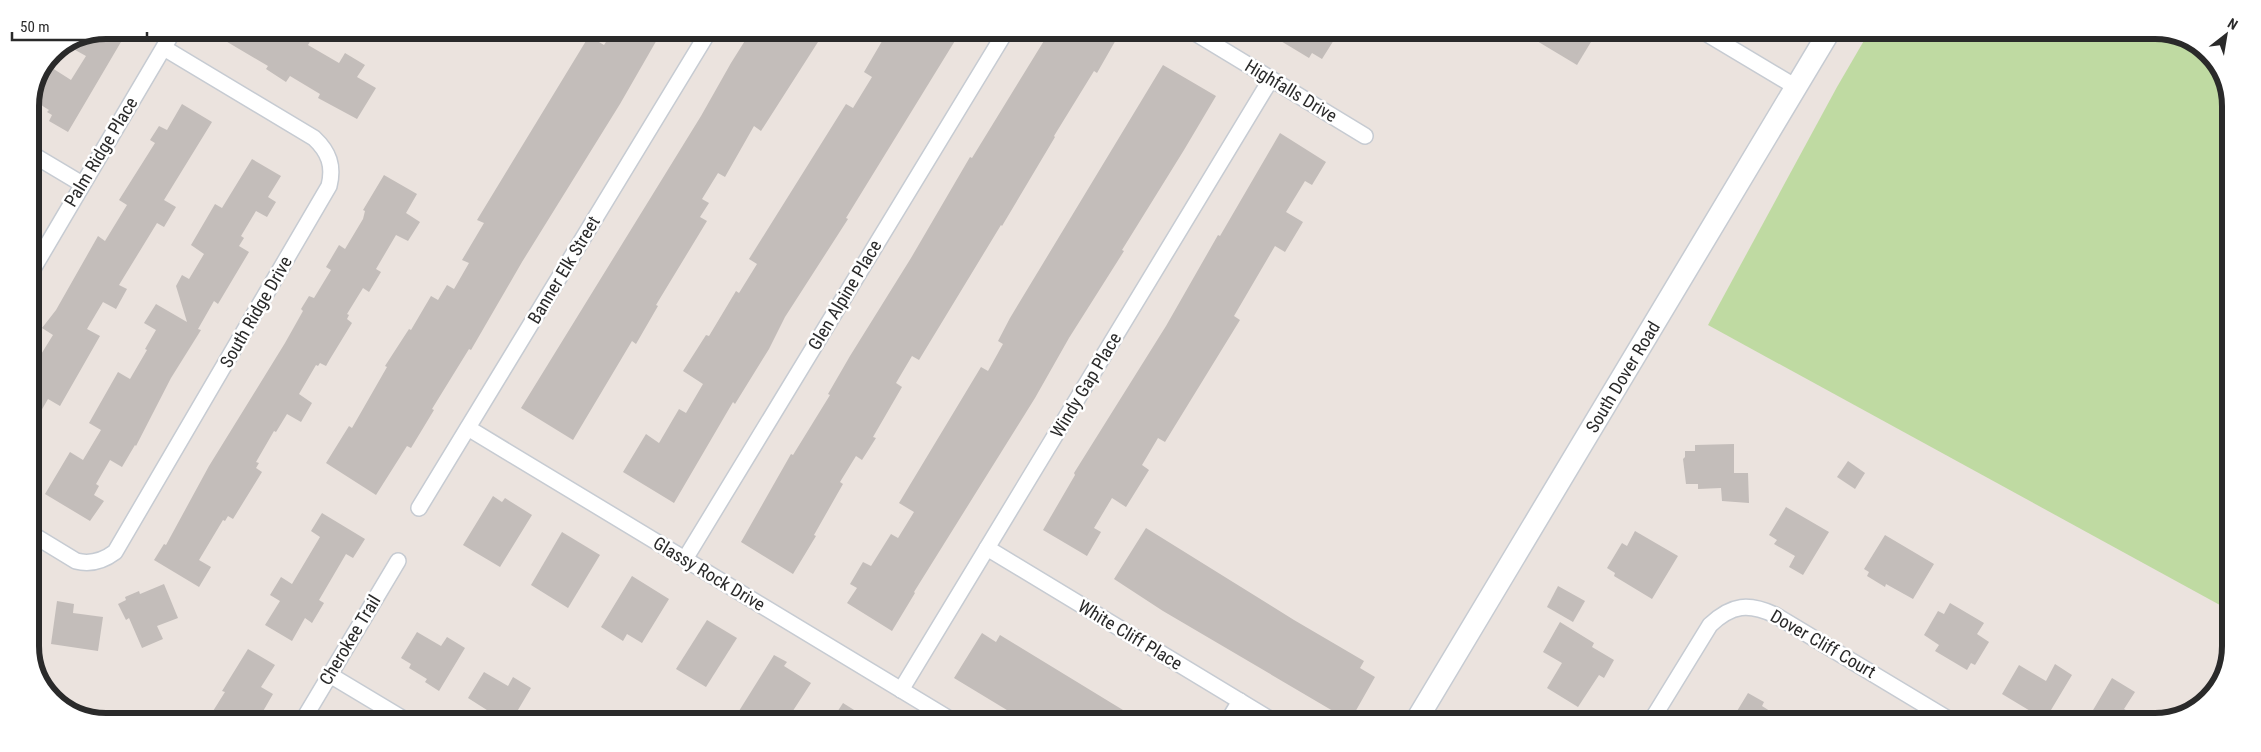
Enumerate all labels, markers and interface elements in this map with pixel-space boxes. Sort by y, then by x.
scale bar [12,10,148,42]
north arrow [2201,10,2251,60]
text: N [2225,15,2240,33]
text: 50 m [20,18,50,36]
street label: Highfalls Drive [1241,55,1341,126]
street label: Palm Ridge Place [60,93,141,210]
street label: Banner Elk Street [523,212,604,327]
street label: Glen Alpine Place [804,236,886,353]
street label: South Ridge Drive [215,252,296,371]
street label: South Dover Road [1581,317,1664,436]
street label: Windy Gap Place [1046,328,1125,441]
street label: Glassy Rock Drive [650,532,769,615]
street label: Cherokee Trail [315,591,385,688]
street label: White Cliff Place [1074,595,1186,674]
street label: Dover Cliff Court [1767,605,1880,682]

